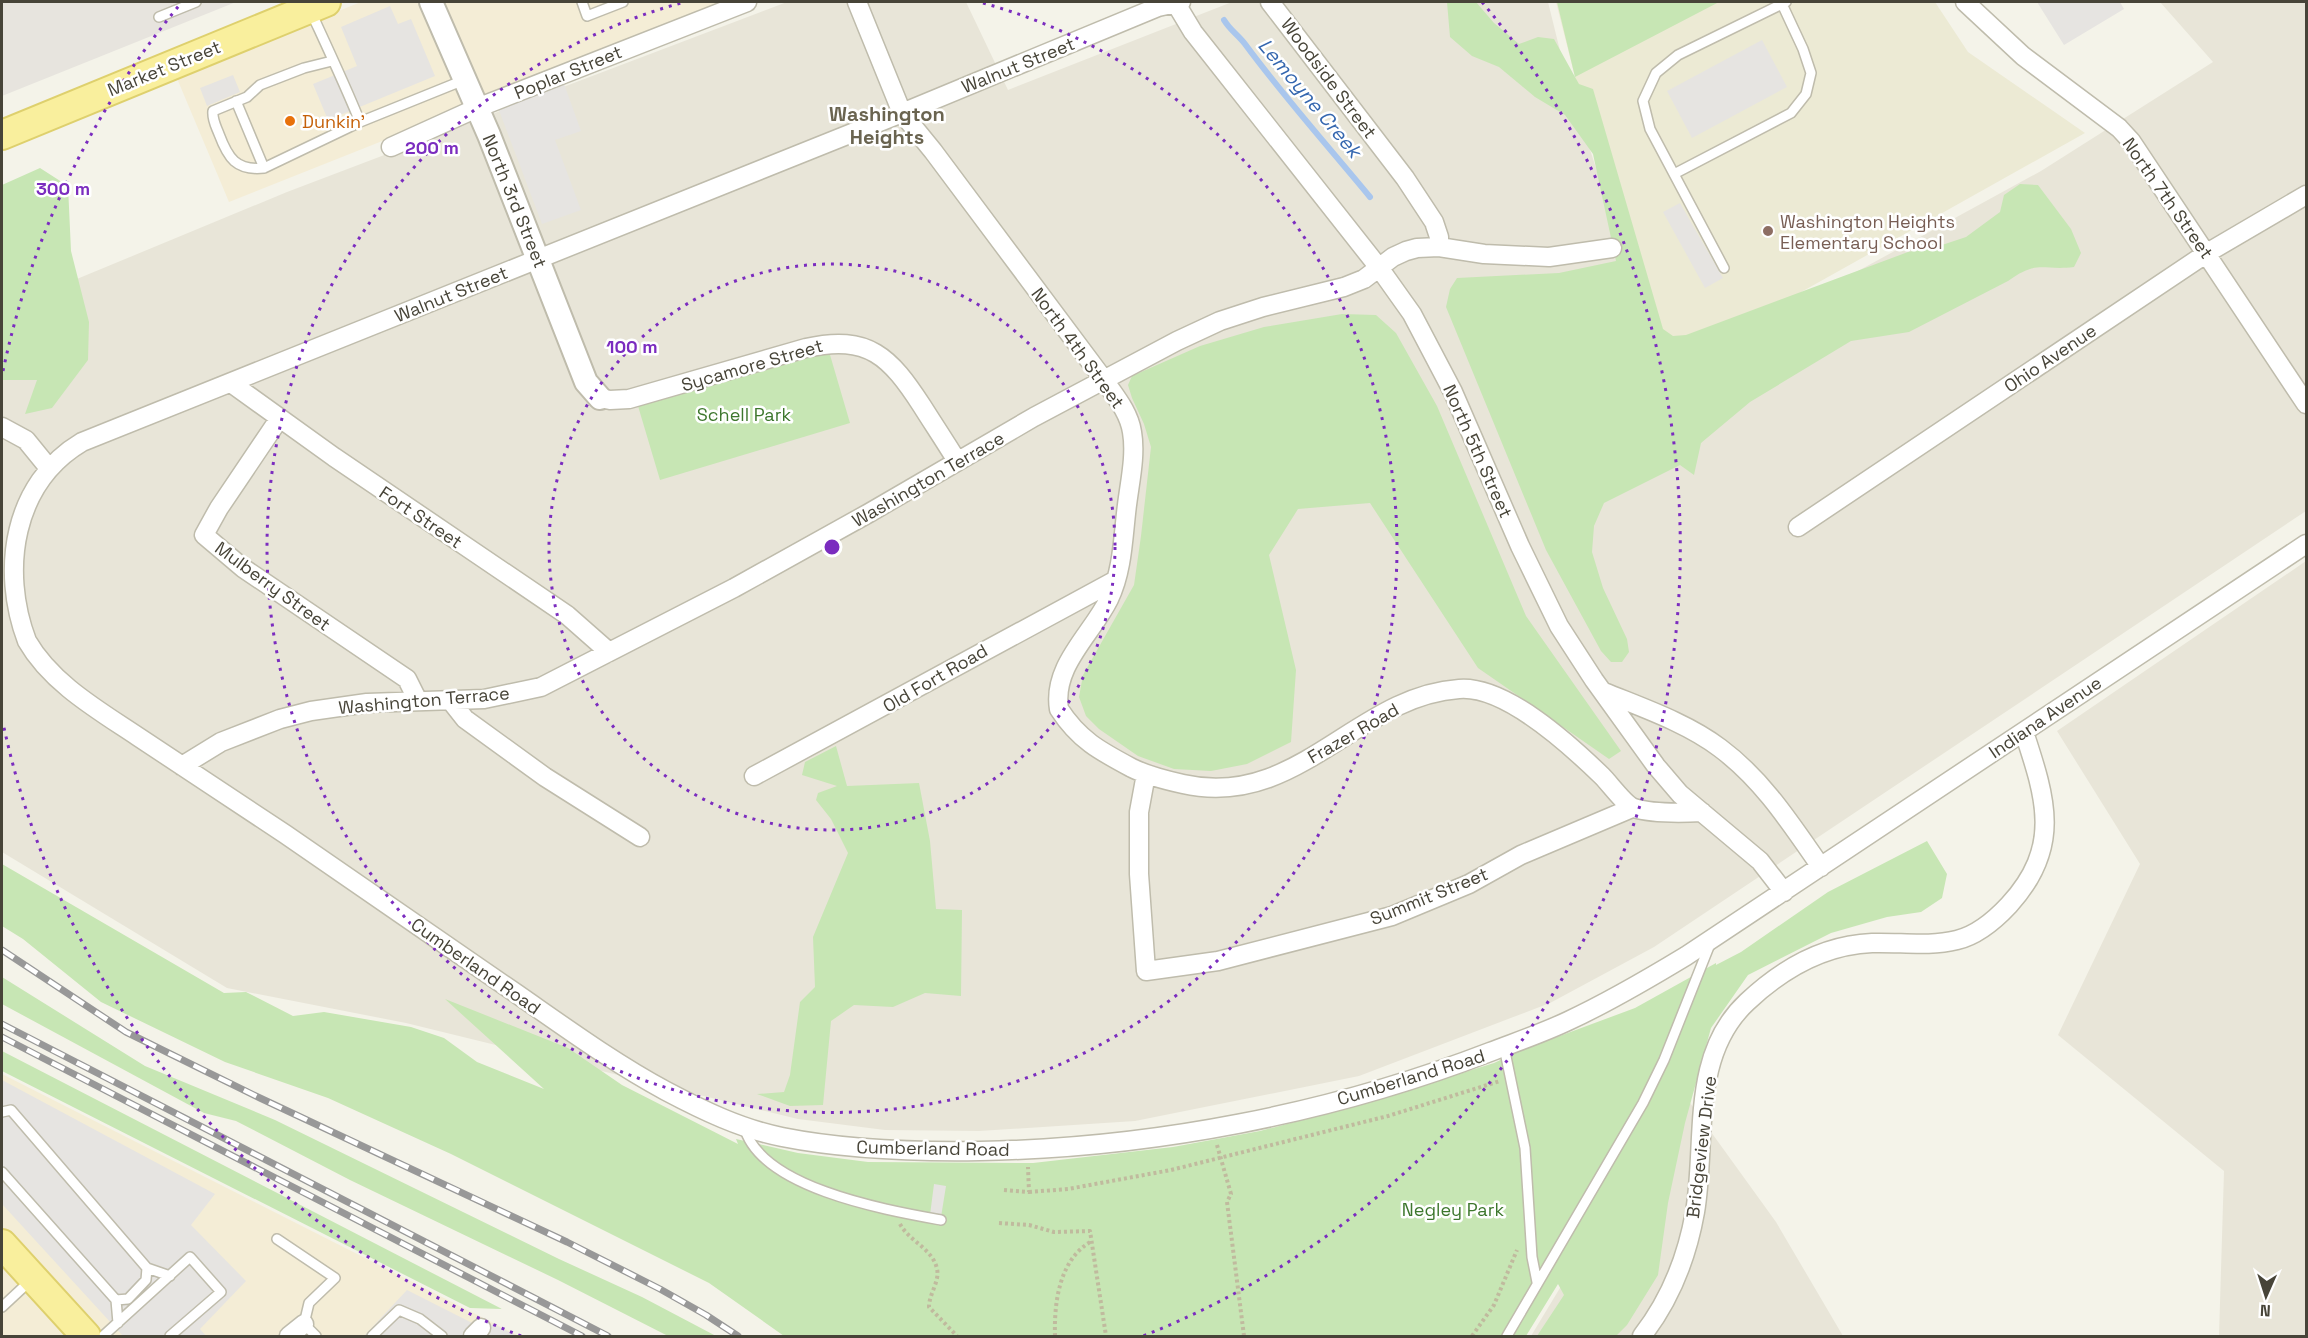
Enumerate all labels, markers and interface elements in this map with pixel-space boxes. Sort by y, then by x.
street label: Woodside Street [1276,13,1382,143]
street label: Walnut Street [958,32,1078,98]
water label: Lemoyne Creek [1252,33,1369,165]
street label: Market Street [104,35,224,101]
street label: Poplar Street [511,40,625,104]
district label: Washington Heights [829,101,945,150]
place label: Dunkin' [302,110,365,133]
marker: Dunkin' [283,114,297,128]
street label: North 3rd Street [478,131,552,271]
street label: North 7th Street [2118,133,2218,263]
text: 200 m [405,136,459,159]
text: 300 m [36,177,90,200]
place label: Washington Heights Elementary School [1780,210,1955,254]
marker: Washington Heights Elementary School [1761,224,1775,238]
street label: Walnut Street [391,261,511,327]
street label: North 4th Street [1026,283,1130,413]
street label: Ohio Avenue [1999,319,2101,397]
street label: Sycamore Street [678,334,826,396]
text: 100 m [606,335,658,358]
street label: North 5th Street [1438,381,1518,521]
park label: Schell Park [697,403,791,426]
street label: Washington Terrace [848,426,1008,532]
street label: Fort Street [375,481,467,553]
street label: Mulberry Street [211,536,335,636]
centre of rings [822,537,842,557]
street label: Old Fort Road [878,639,992,717]
street label: Indiana Avenue [1984,671,2106,763]
street label: Washington Terrace [337,681,511,719]
street label: Frazer Road [1303,698,1403,768]
street label: Summit Street [1367,862,1491,930]
street label: Cumberland Road [407,913,545,1019]
street label: Cumberland Road [1334,1044,1488,1110]
street label: Bridgeview Drive [1681,1074,1721,1220]
street label: Cumberland Road [856,1135,1010,1161]
park label: Negley Park [1402,1198,1504,1221]
north arrow [2236,1266,2296,1326]
text: N [2259,1300,2271,1321]

